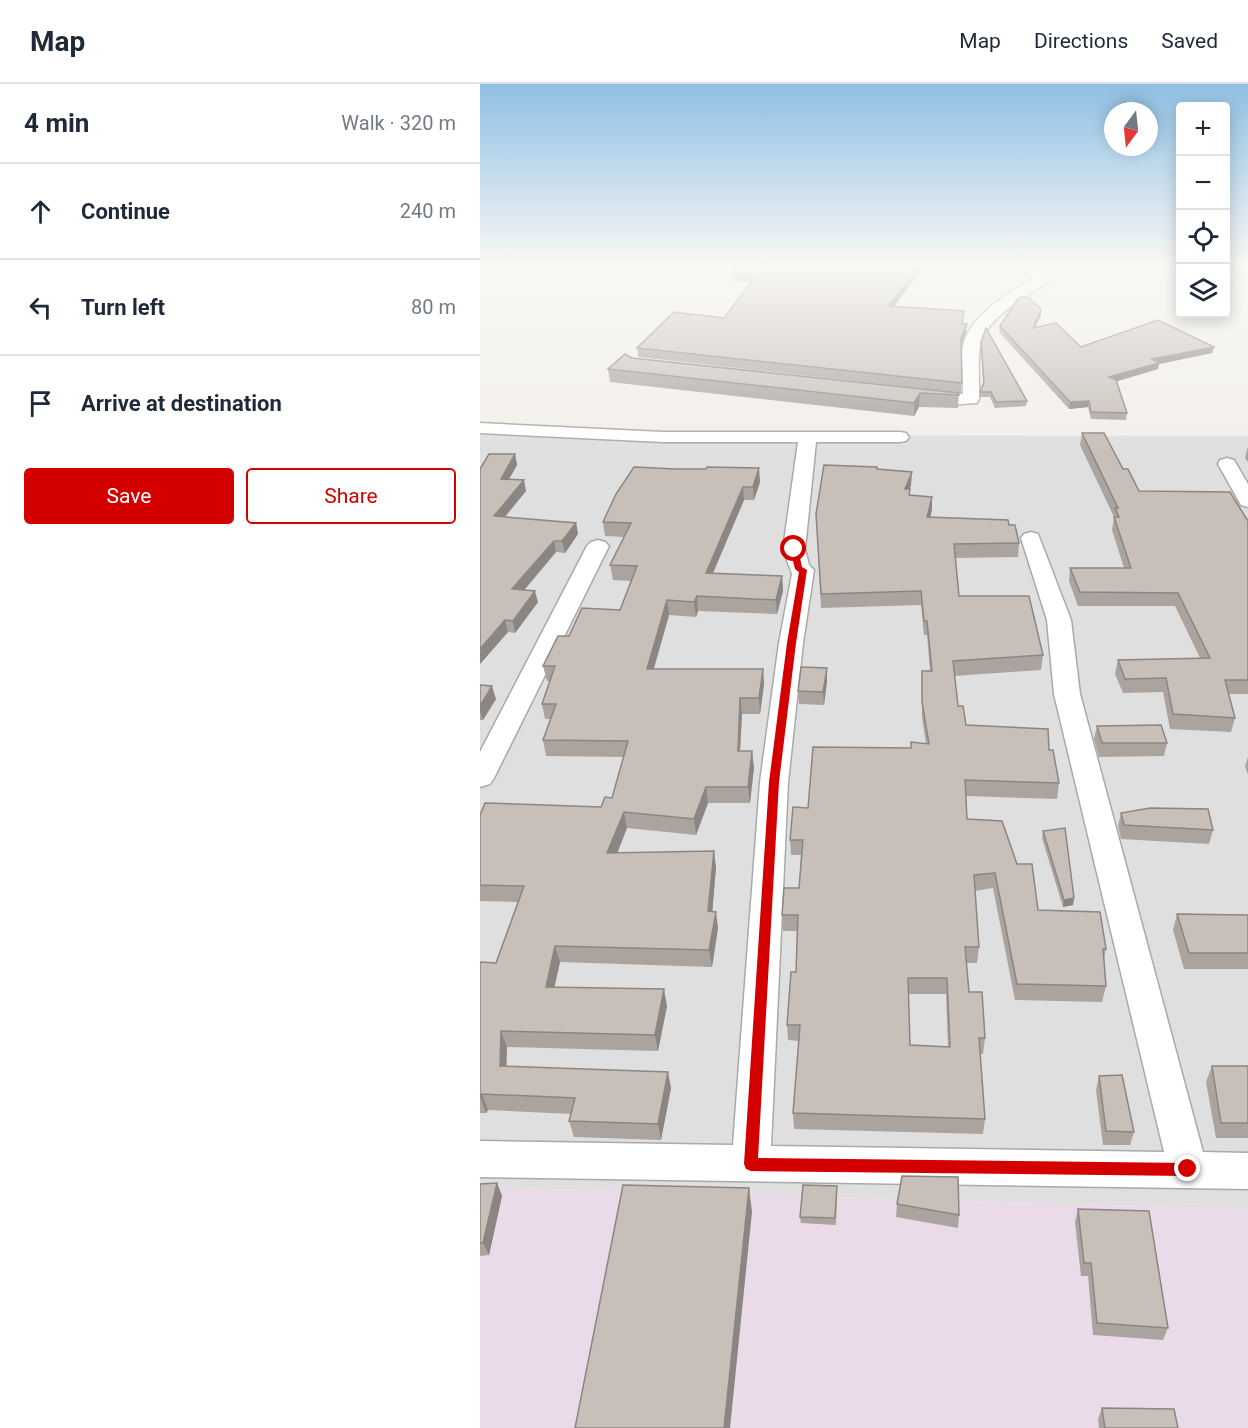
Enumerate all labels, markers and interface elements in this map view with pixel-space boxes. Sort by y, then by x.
text: Map [30,25,85,58]
text: Map [959,29,1001,53]
text: Directions [1034,29,1128,53]
text: Saved [1161,29,1218,53]
north arrow [1104,102,1158,156]
map controls [1176,102,1230,318]
button: + [1176,102,1230,156]
text: 4 min [24,108,89,138]
text: Walk · 320 m [341,111,456,135]
button: − [1176,156,1230,210]
icon: ahead [24,195,57,228]
text: Continue [81,199,170,224]
text: 240 m [400,199,456,223]
button: locate [1176,210,1230,264]
button: layers [1176,264,1230,318]
icon: left [24,291,57,324]
text: Turn left [81,295,165,320]
text: 80 m [411,295,456,319]
icon: arrive [24,387,57,420]
text: Arrive at destination [81,391,282,416]
button: Save [24,468,234,524]
button: Share [246,468,456,524]
route start [780,535,806,561]
route end [1174,1155,1200,1181]

